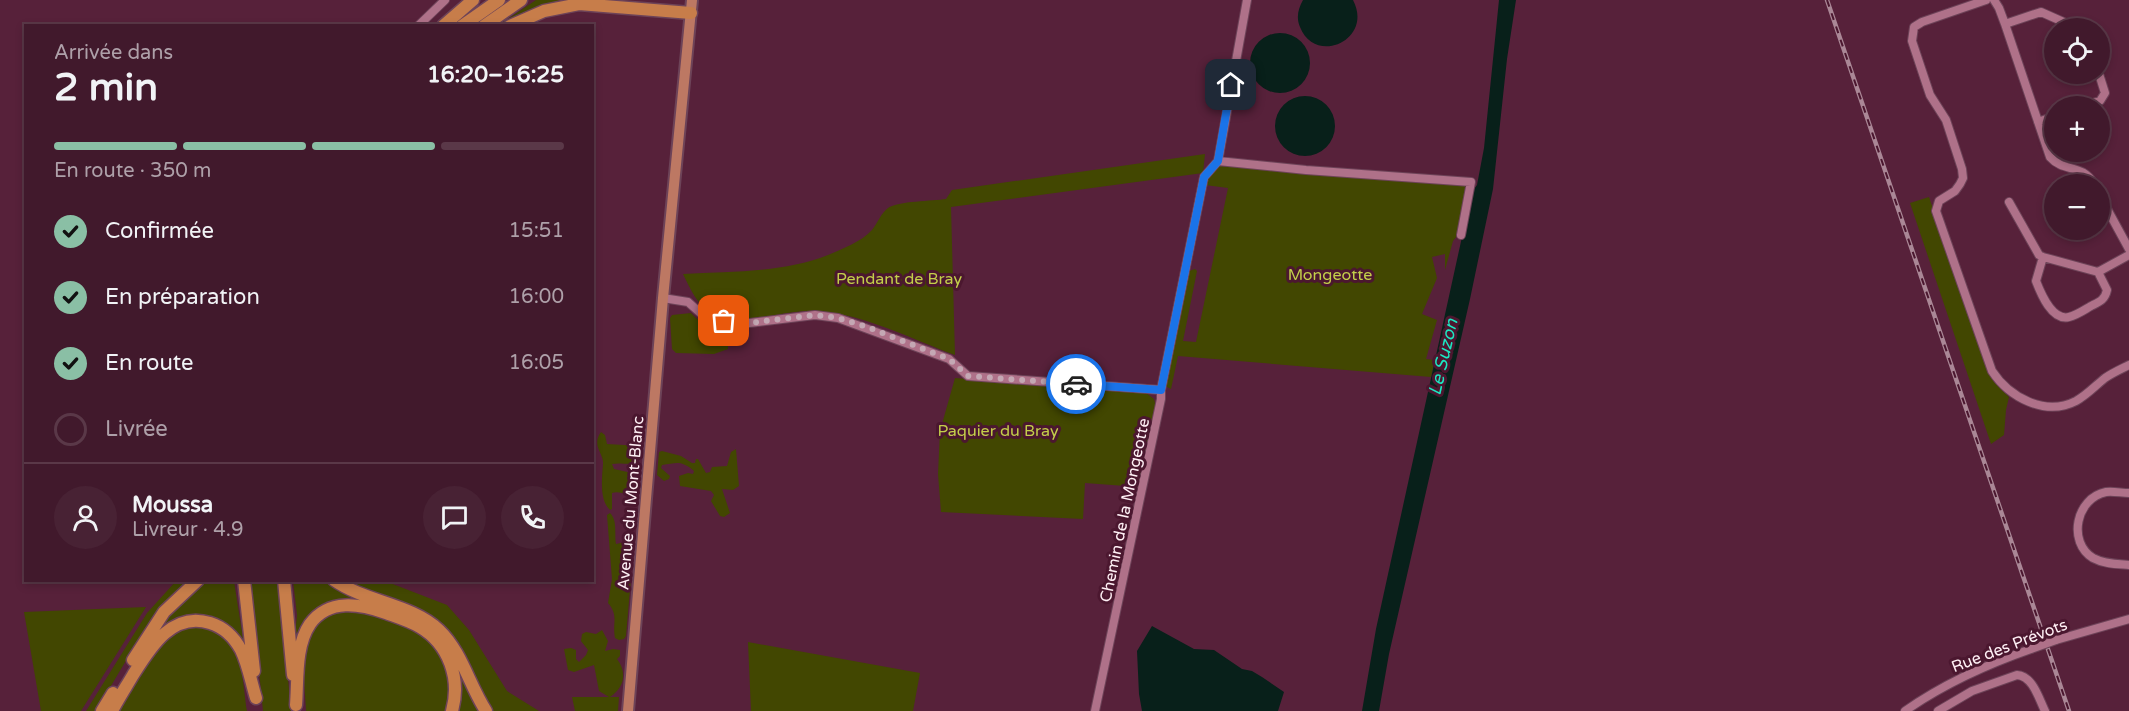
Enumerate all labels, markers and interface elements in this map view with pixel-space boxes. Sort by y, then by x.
map controls [2044,18,2110,240]
button: locate [2044,18,2110,84]
text: Arrivée dans [54,41,173,65]
pin [1205,59,1256,110]
text: 16:20–16:25 [427,62,564,88]
text: 2 min [54,64,158,111]
icon: home [1214,68,1247,101]
button: + [2044,96,2110,162]
text: En route · 350 m [54,159,211,183]
button: − [2044,174,2110,240]
icon: check [54,215,87,248]
text: Confirmée [105,218,214,244]
text: 15:51 [509,219,564,243]
park label: Mongeotte [1288,265,1372,285]
park label: Pendant de Bray [836,269,962,289]
icon: check [54,281,87,314]
text: En préparation [105,284,260,310]
text: 16:00 [509,285,564,309]
pin [698,295,749,346]
icon: bag [707,304,740,337]
water label: Le Suzon [1424,316,1463,397]
icon: check [54,347,87,380]
text: En route [105,350,194,376]
text: 16:05 [509,351,564,375]
courier [1046,354,1106,414]
icon: car [1060,368,1093,401]
street label: Avenue du Mont-Blanc [613,415,649,591]
text: Livrée [105,416,168,442]
street label: Chemin de la Mongeotte [1096,416,1154,604]
park label: Paquier du Bray [937,421,1059,441]
button: person [54,486,117,549]
button: chat [423,486,486,549]
button: phone [501,486,564,549]
text: Moussa [132,492,213,518]
text: Livreur · 4.9 [132,518,244,542]
street label: Rue des Prévots [1949,615,2070,677]

